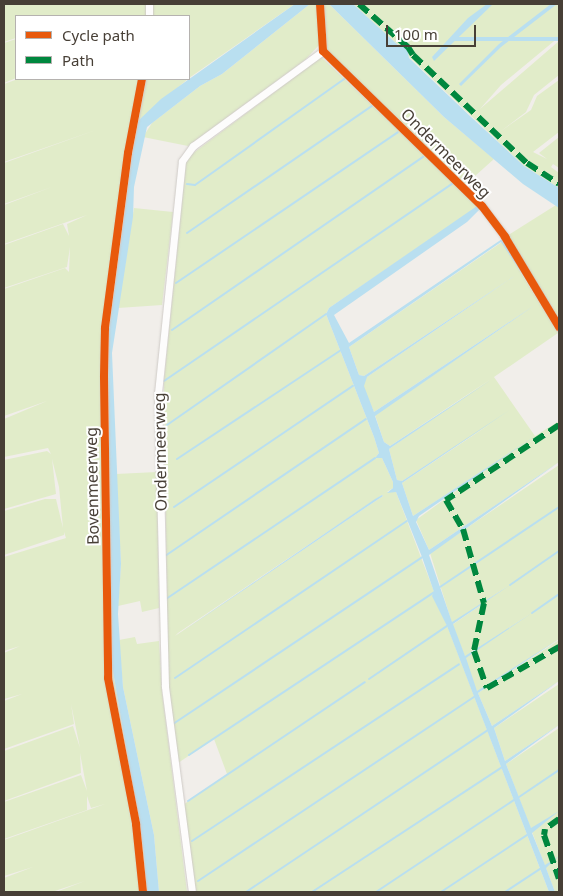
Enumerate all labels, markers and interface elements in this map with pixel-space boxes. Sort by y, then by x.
legend [15,15,190,80]
scale bar [388,15,478,47]
text: 100 m [394,24,438,44]
text: Cycle path [62,25,135,45]
text: Path [62,50,94,70]
street label: Ondermeerweg [397,104,495,202]
street label: Ondermeerweg [149,392,171,512]
street label: Bovenmeerweg [81,427,103,545]

